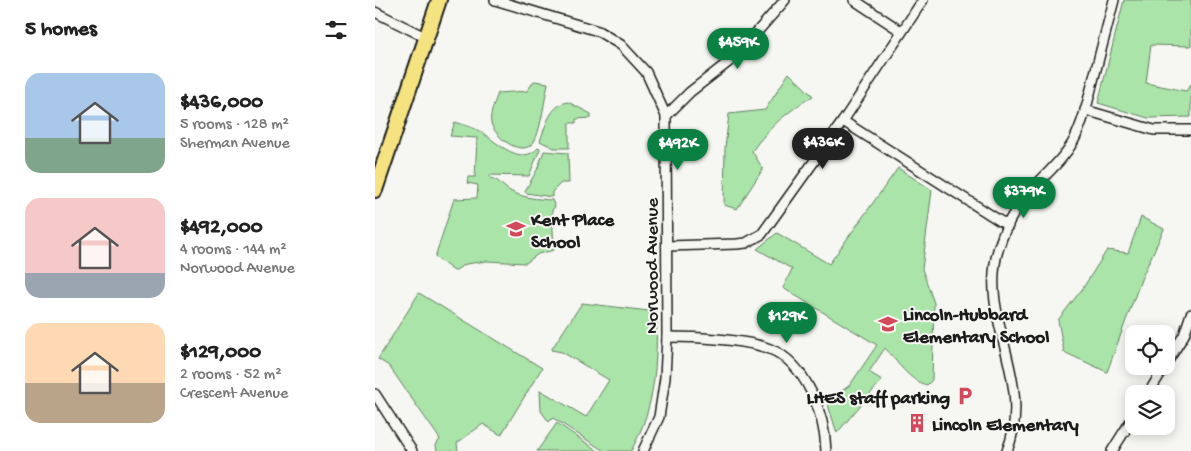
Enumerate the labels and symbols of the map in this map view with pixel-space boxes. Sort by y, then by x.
pin: $459K [703,28,773,70]
pin: $492K [643,128,713,171]
pin: $436K [788,128,858,170]
pin: $379K [989,176,1059,219]
street label: Norwood Avenue [642,198,665,334]
place label: Kent Place School [530,210,615,255]
school or university icon: Kent Place School [505,218,527,240]
pin: $129K [752,302,822,344]
place label: Lincoln-Hubbard Elementary School [903,305,1049,350]
school or university icon: Lincoln-Hubbard Elementary School [877,313,899,335]
parking icon: LHES staff parking [954,385,976,407]
place label: LHES staff parking [807,388,950,411]
building icon: Lincoln Elementary [906,412,928,434]
place label: Lincoln Elementary [932,415,1079,438]

